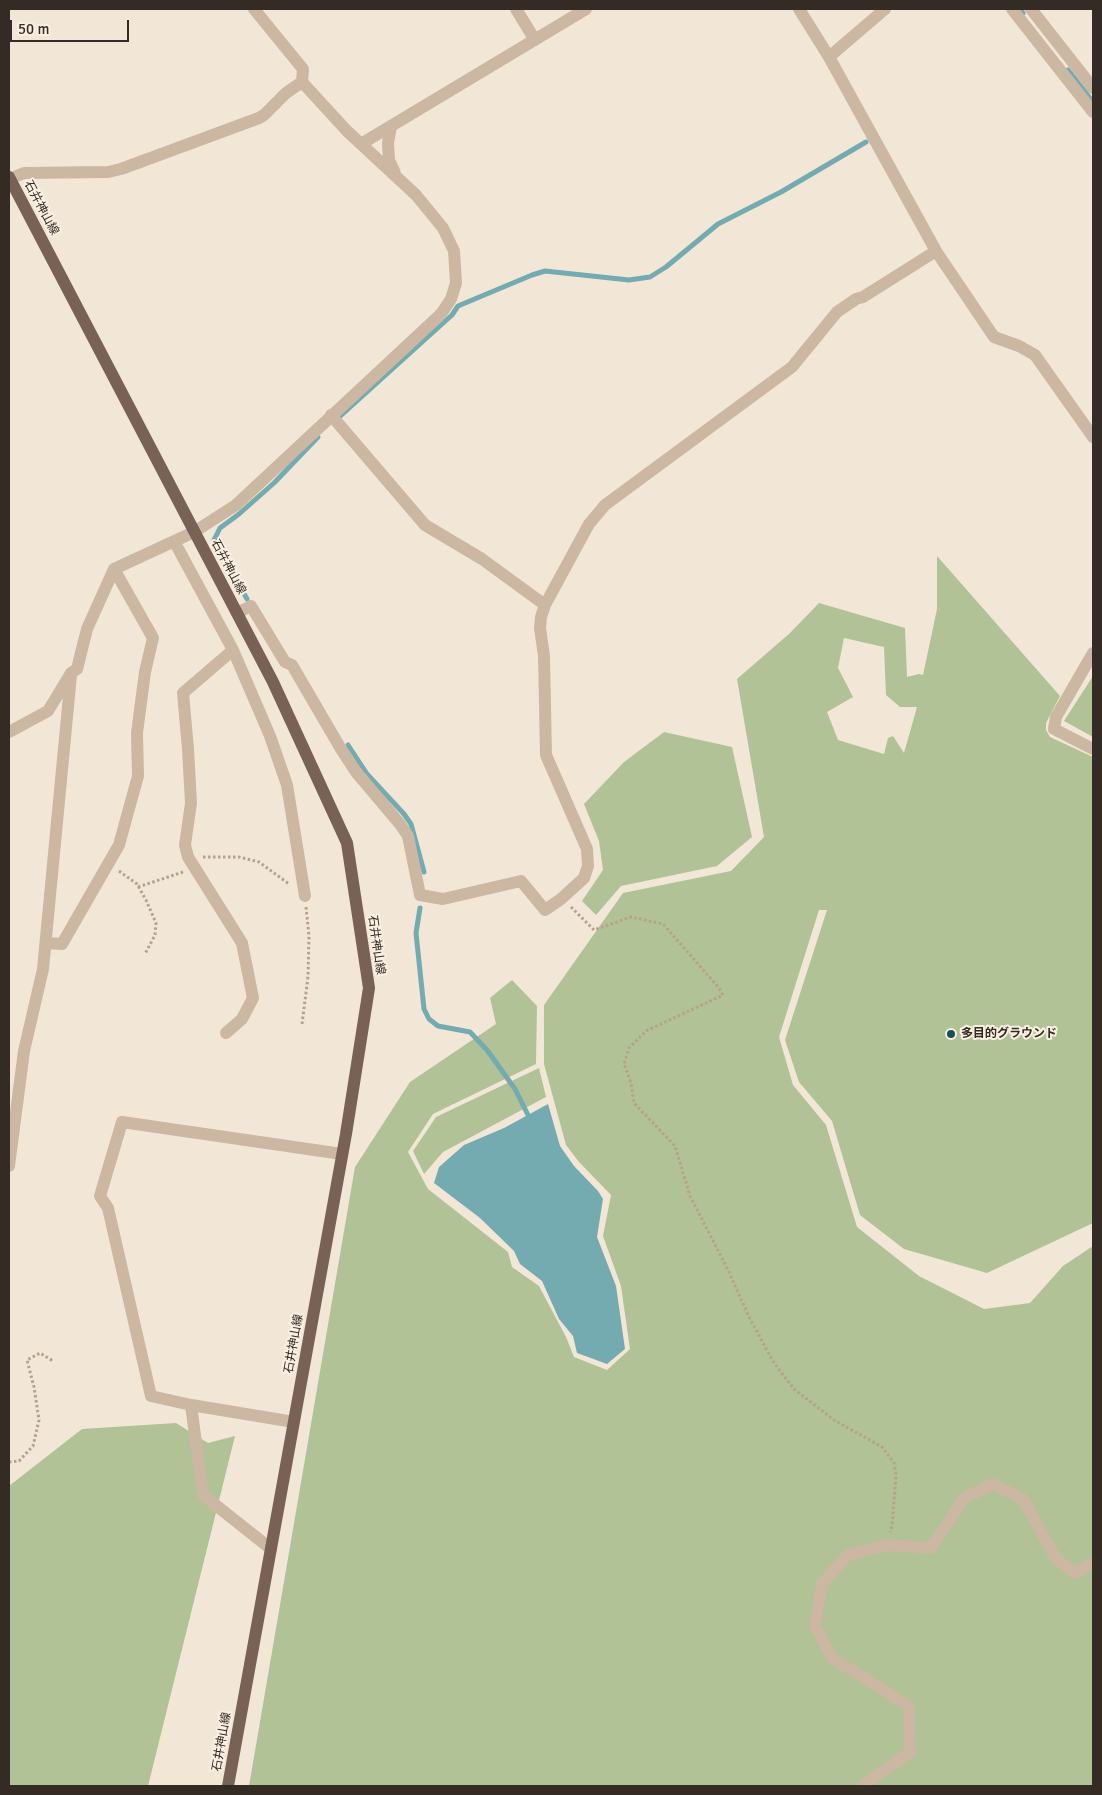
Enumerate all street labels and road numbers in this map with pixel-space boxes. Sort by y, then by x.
street label: 石井神山線 [21,178,61,238]
street label: 石井神山線 [208,537,248,597]
street label: 石井神山線 [365,914,387,976]
street label: 石井神山線 [282,1313,306,1375]
street label: 石井神山線 [210,1711,234,1773]

